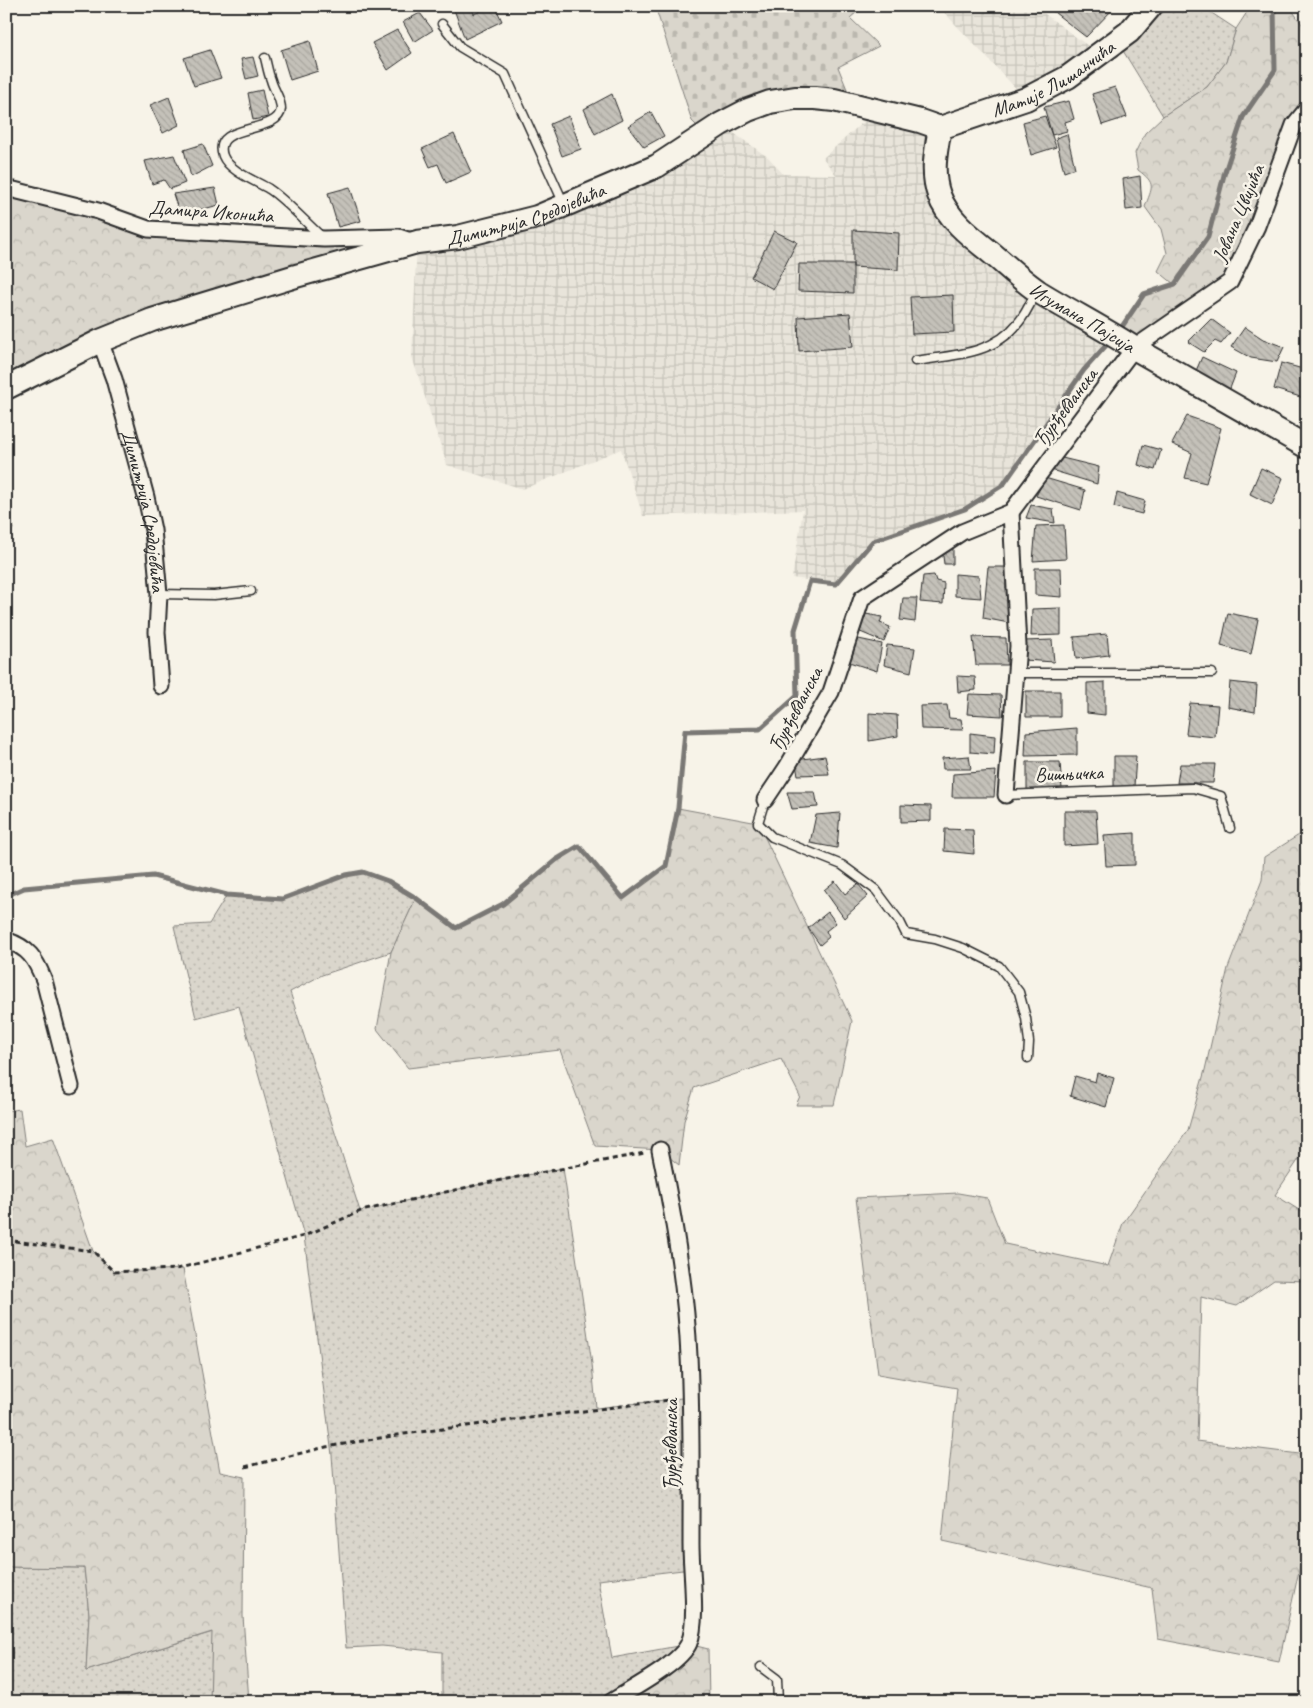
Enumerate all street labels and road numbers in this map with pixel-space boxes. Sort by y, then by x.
street label: Матије Лишанчића [988,34,1121,123]
street label: Јована Цвијића [1206,160,1271,266]
street label: Димитрија Средојевића [445,177,610,251]
street label: Дамира Иконића [148,195,275,228]
street label: Игумана Пајсија [1024,277,1141,359]
street label: Ђурђевданска [1028,362,1105,452]
street label: Димитрија Средојевића [115,427,171,594]
street label: Ђурђевданска [763,661,830,756]
street label: Вишњичка [1035,760,1105,787]
street label: Ђурђевданска [658,1397,684,1491]

